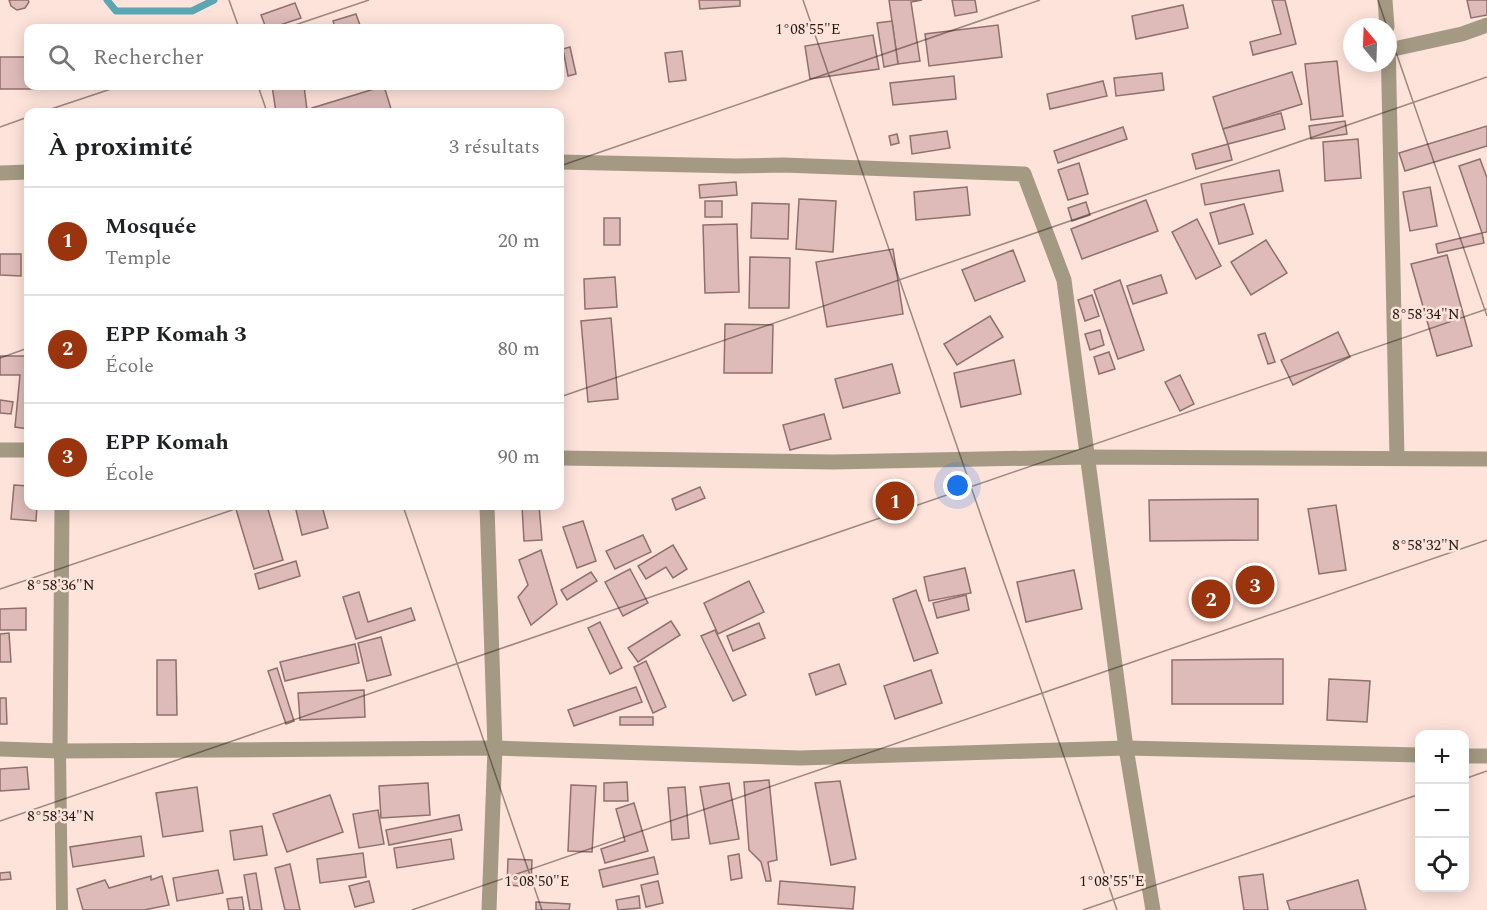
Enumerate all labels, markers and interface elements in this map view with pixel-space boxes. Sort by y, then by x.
text: 1°08'55"E [775,18,841,41]
north arrow [1343,18,1397,72]
search box [24,24,564,90]
icon: search [45,41,78,74]
text: Rechercher [93,41,204,74]
text: À proximité [48,127,193,167]
text: 3 résultats [449,132,540,162]
text: Mosquée [105,210,196,243]
text: 1 [62,226,73,256]
text: 20 m [498,226,540,256]
text: Temple [105,243,171,273]
text: 8°58'34"N [1392,303,1460,326]
text: EPP Komah 3 [105,318,247,351]
text: 2 [62,334,73,364]
text: 80 m [498,334,540,364]
text: École [105,351,154,381]
text: EPP Komah [105,426,229,459]
text: 3 [62,442,73,472]
text: 90 m [498,442,540,472]
text: École [105,459,154,489]
your location [943,471,972,500]
pin: 1 [876,478,914,524]
text: 8°58'32"N [1392,534,1460,557]
pin: 3 [1236,562,1274,608]
text: 8°58'36"N [27,574,95,597]
pin: 2 [1192,576,1230,622]
map controls [1415,730,1469,892]
button: + [1415,730,1469,784]
button: − [1415,784,1469,838]
text: 8°58'34"N [27,805,95,828]
button: locate [1415,838,1469,892]
text: 1°08'50"E [504,870,570,893]
text: 1°08'55"E [1079,870,1145,893]

